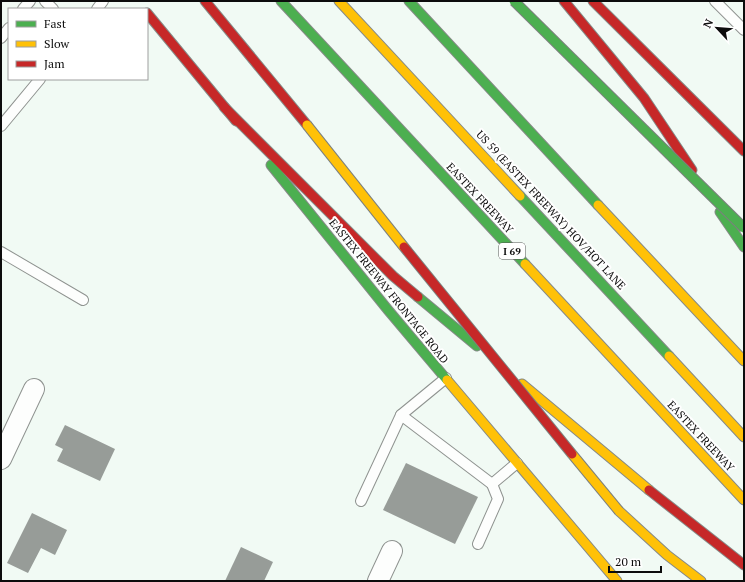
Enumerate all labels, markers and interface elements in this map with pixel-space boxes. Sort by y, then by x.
legend [8,8,148,80]
north arrow [697,8,737,48]
text: Fast [44,16,67,31]
text: N [700,16,716,30]
text: Slow [44,36,70,51]
text: Jam [44,56,65,71]
street label: US 59 (EASTEX FREEWAY) HOV/HOT LANE [473,127,629,293]
street label: EASTEX FREEWAY [444,160,517,237]
street label: EASTEX FREEWAY FRONTAGE ROAD [326,216,452,366]
road number: I 69 [499,243,525,259]
street label: EASTEX FREEWAY [665,398,738,475]
scale bar [609,548,661,574]
text: 20 m [615,554,642,569]

